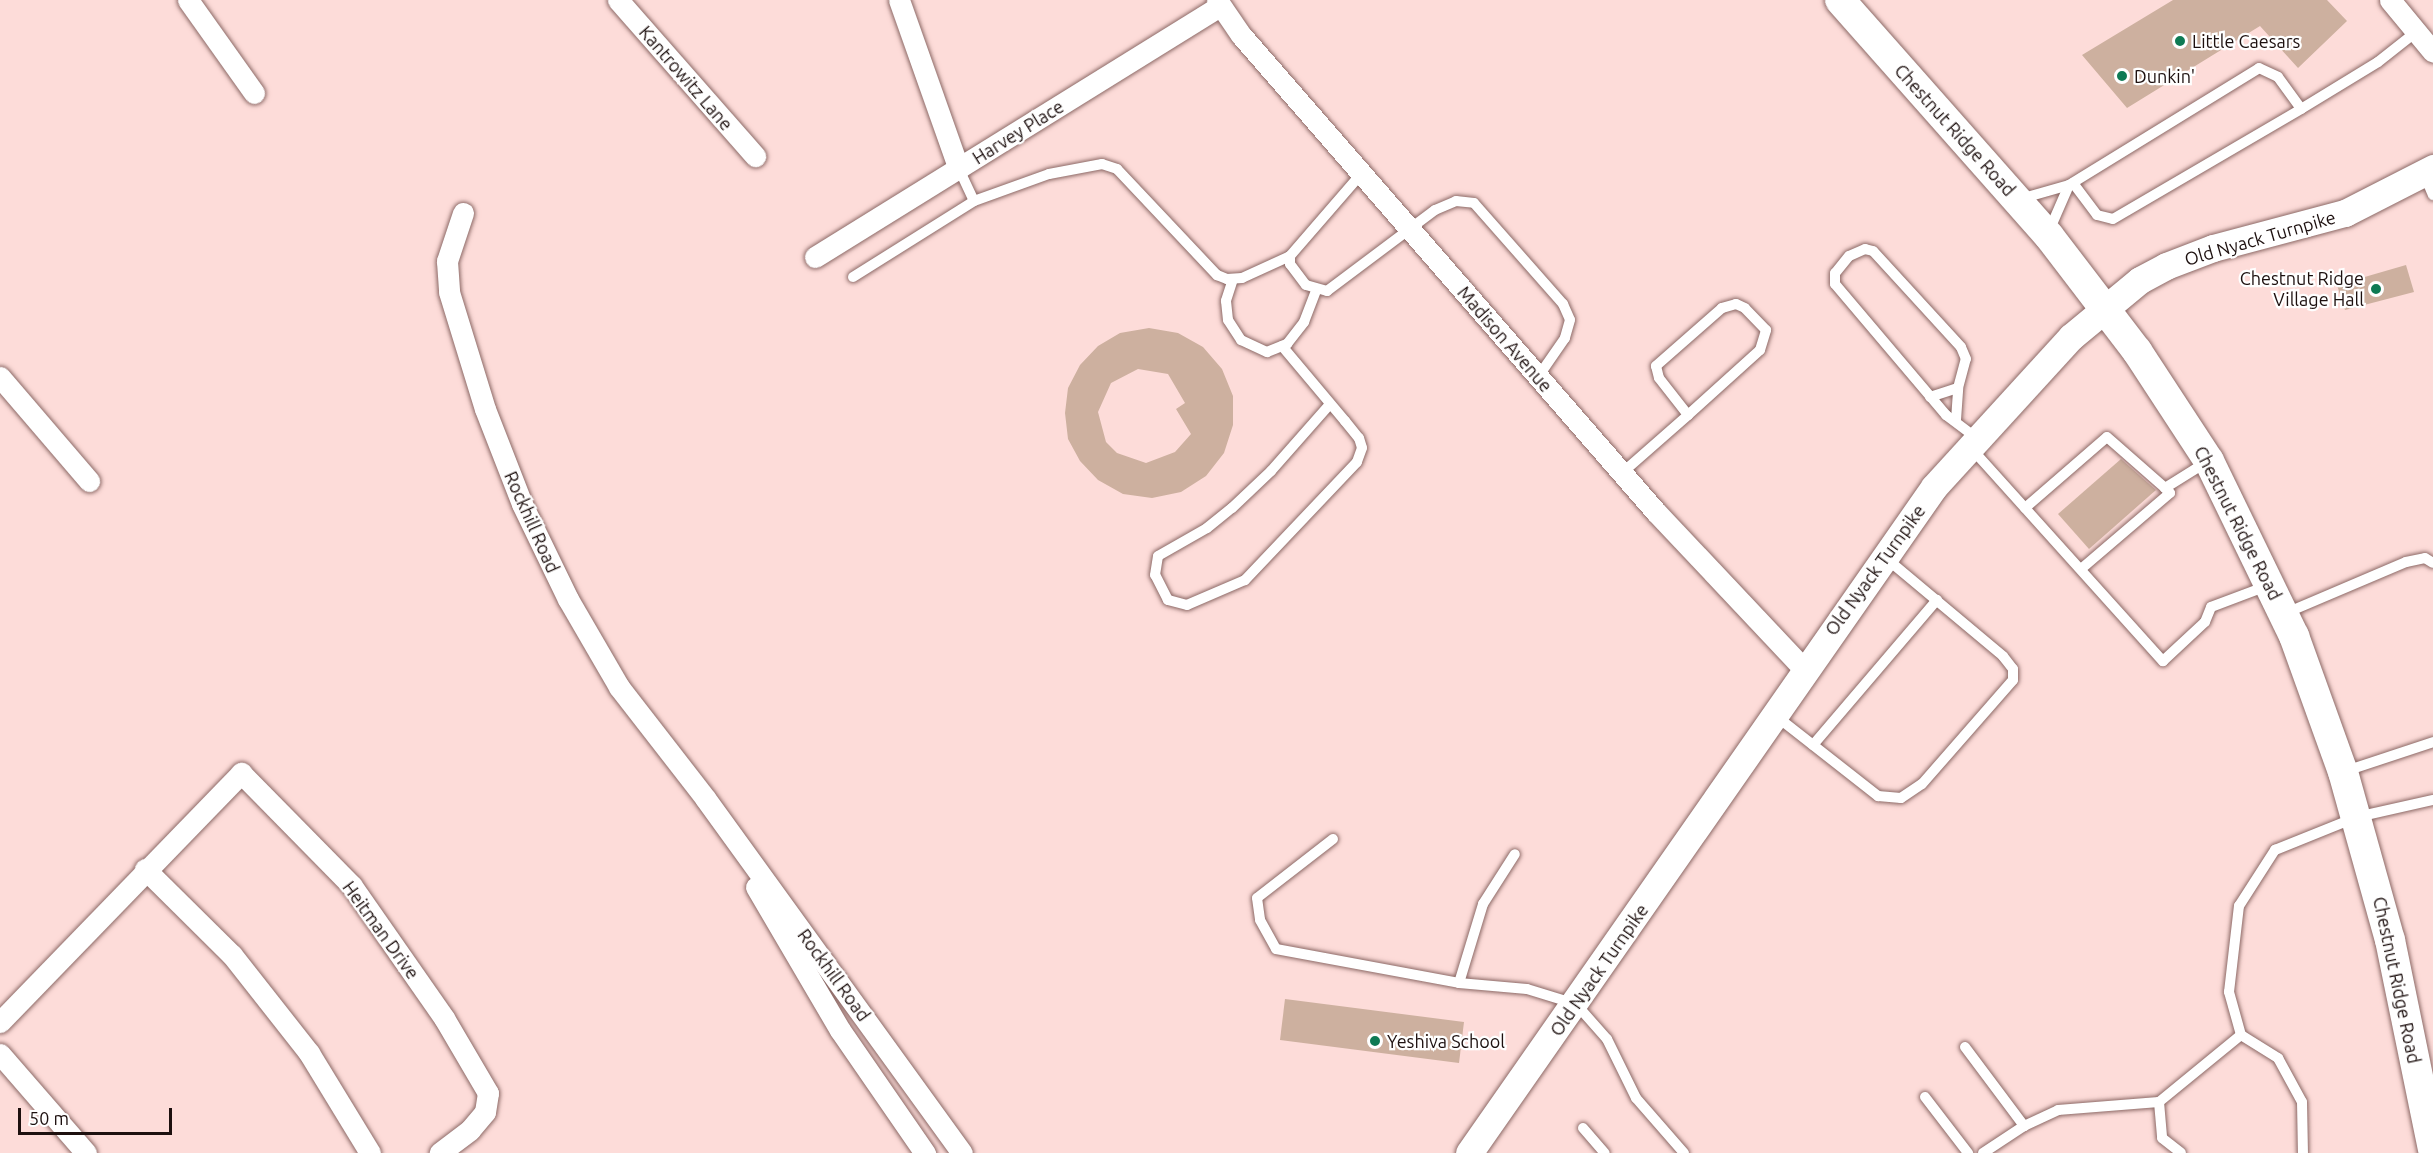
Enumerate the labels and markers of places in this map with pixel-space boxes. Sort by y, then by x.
place label: Little Caesars [2192,30,2300,52]
marker: Little Caesars [2173,34,2187,48]
place label: Dunkin' [2134,65,2195,87]
marker: Dunkin' [2115,69,2129,83]
place label: Chestnut Ridge Village Hall [2240,268,2364,310]
marker: Chestnut Ridge Village Hall [2369,282,2383,296]
place label: Yeshiva School [1387,1030,1505,1052]
marker: Yeshiva School [1368,1034,1382,1048]

